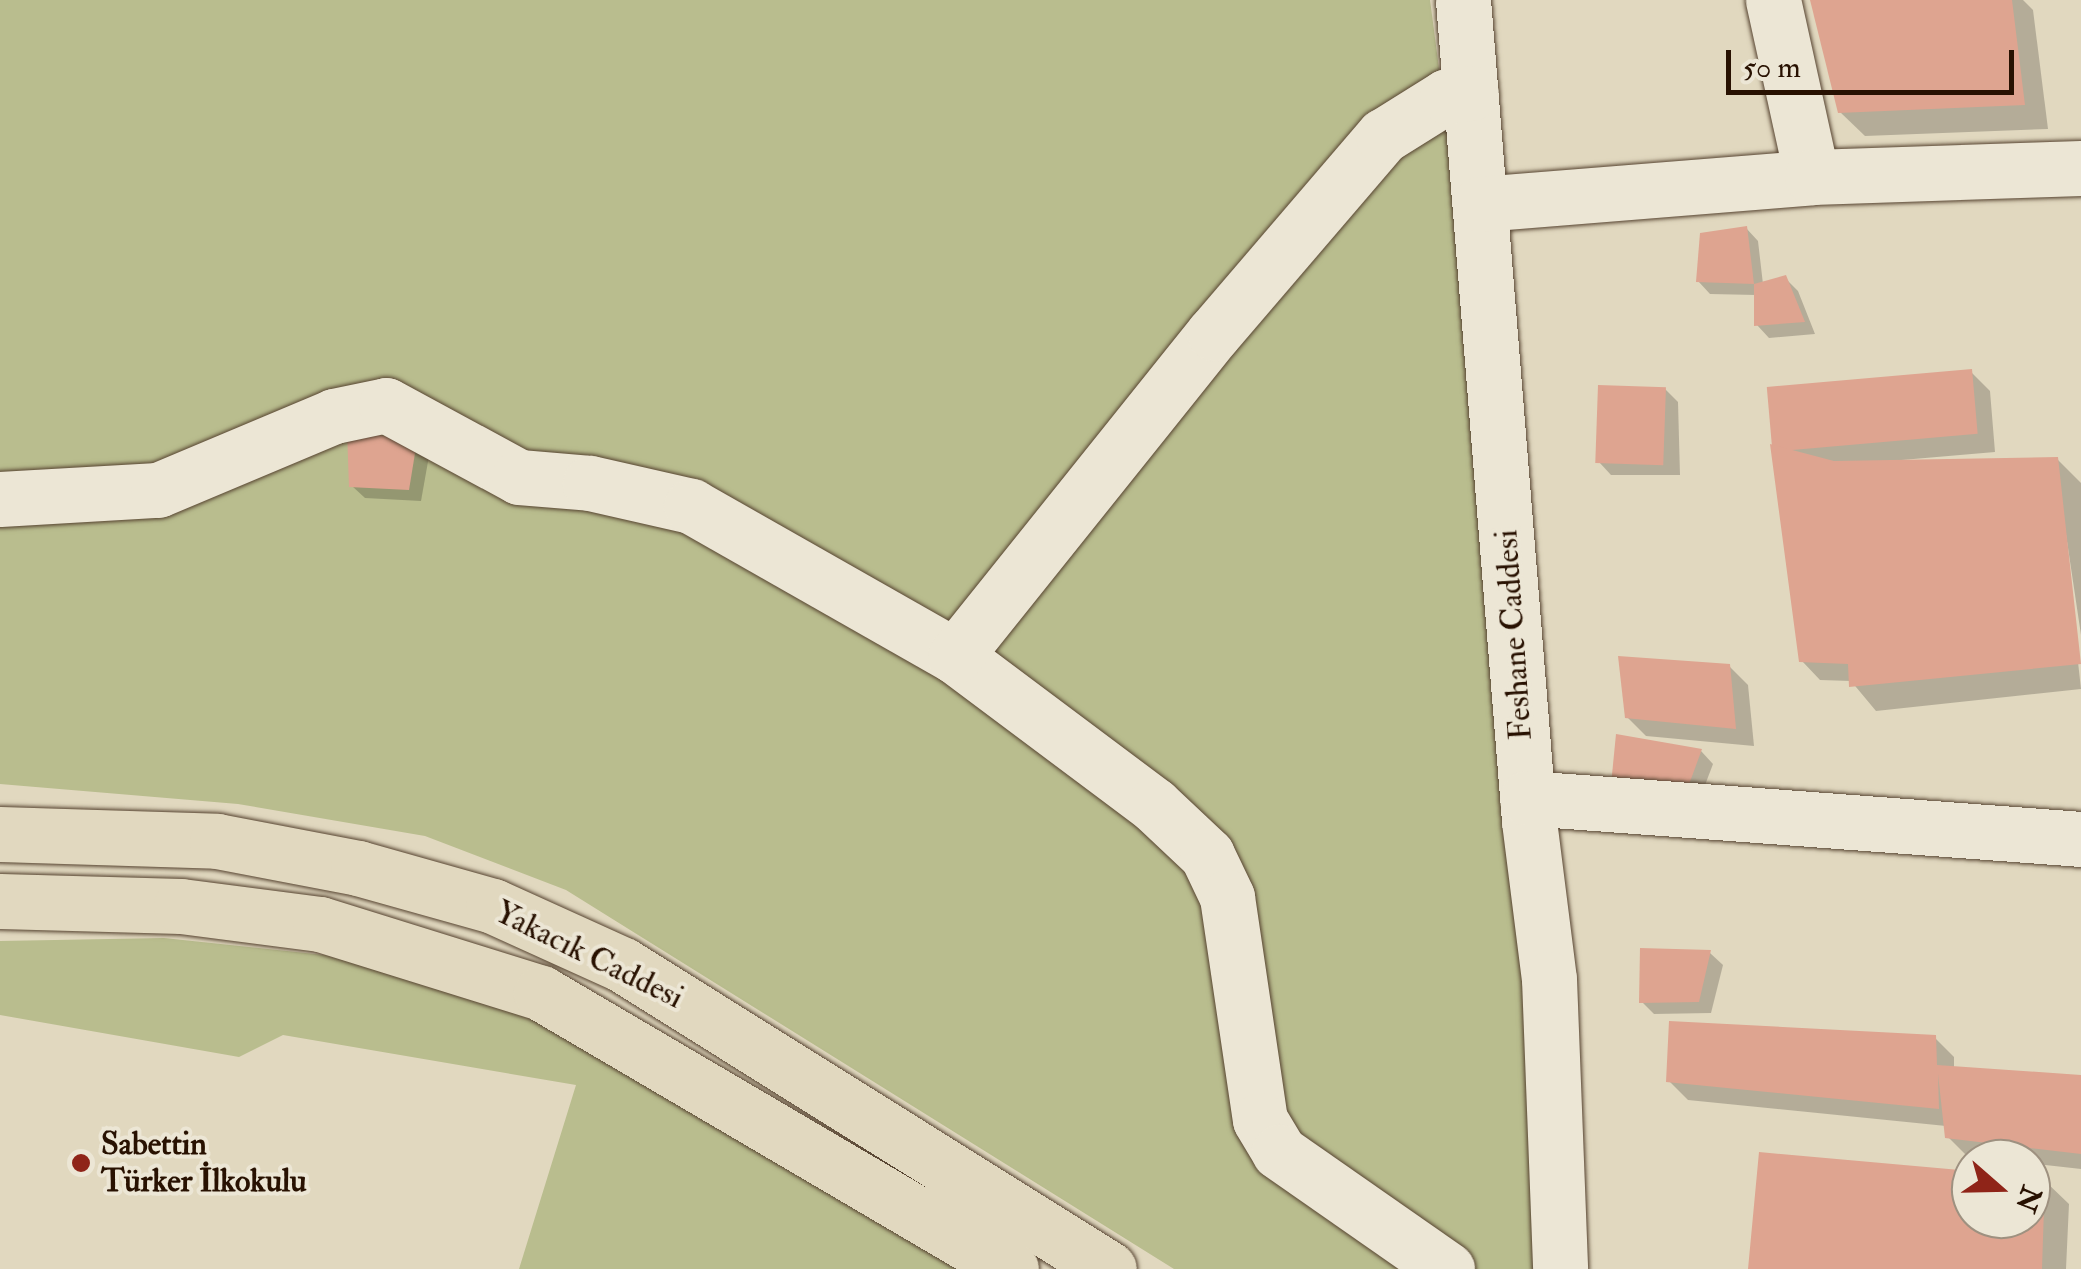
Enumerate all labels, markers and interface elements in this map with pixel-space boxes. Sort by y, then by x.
scale bar [1731,30,2018,92]
text: 50 m [1743,49,1801,86]
street label: Feshane Caddesi [1487,528,1541,742]
street label: Yakacık Caddesi [489,893,689,1017]
place label: Sabettin Türker İlkokulu [101,1126,307,1201]
north arrow [1951,1139,2051,1239]
marker: Sabettin Türker İlkokulu [70,1152,92,1174]
text: N [2007,1181,2049,1217]

